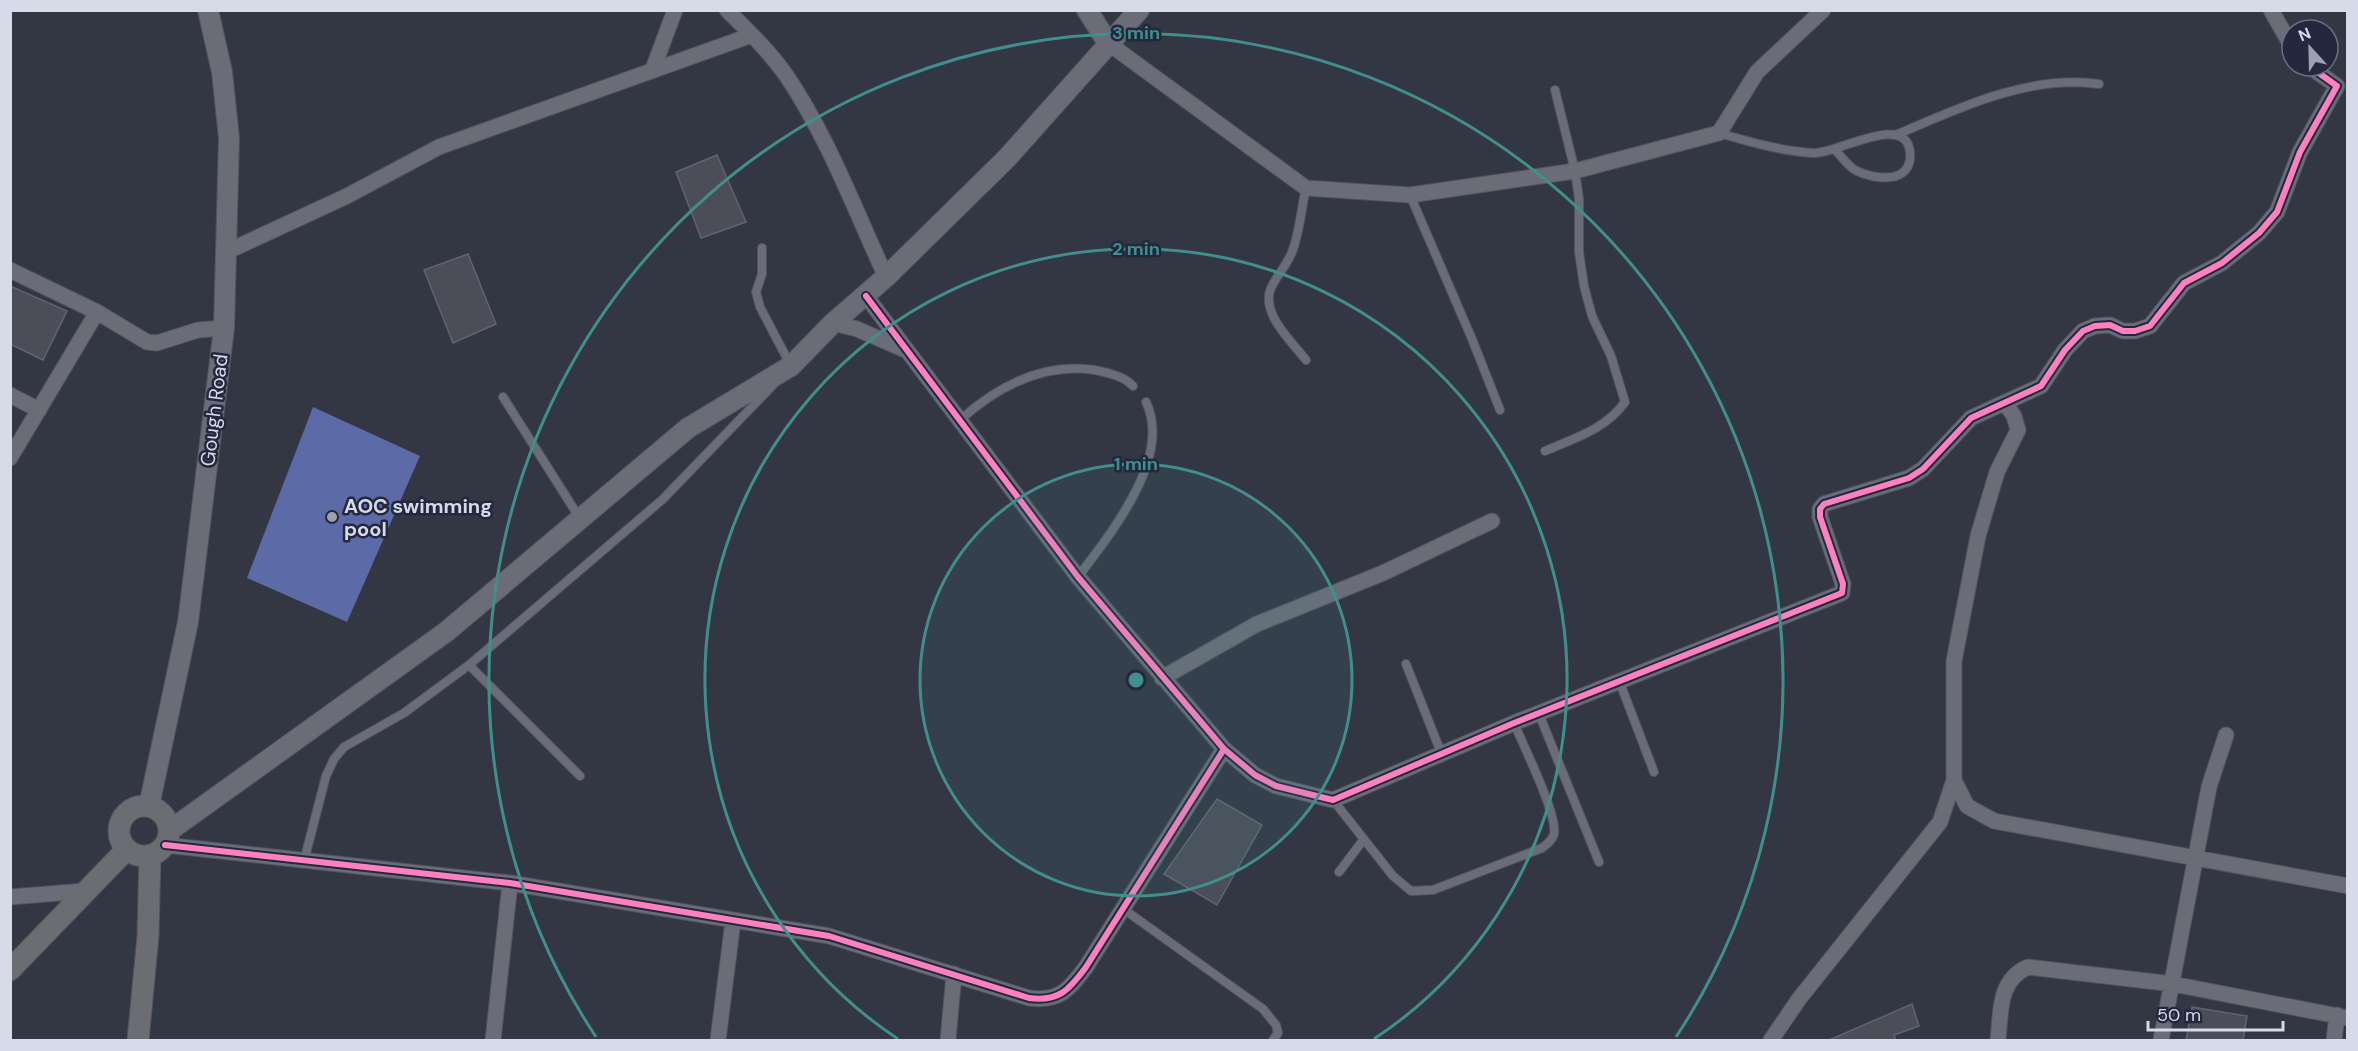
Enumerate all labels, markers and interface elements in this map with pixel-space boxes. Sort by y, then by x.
north arrow [2280,18,2340,78]
text: 3 min [1112,21,1160,45]
text: N [2295,23,2314,46]
text: 2 min [1112,237,1160,261]
street label: Gough Road [194,352,234,468]
text: 1 min [1114,452,1158,476]
place label: AOC swimming pool [344,493,492,542]
marker: AOC swimming pool [325,510,339,524]
centre of rings [1126,670,1146,690]
scale bar [2148,994,2283,1032]
text: 50 m [2157,1003,2201,1027]

